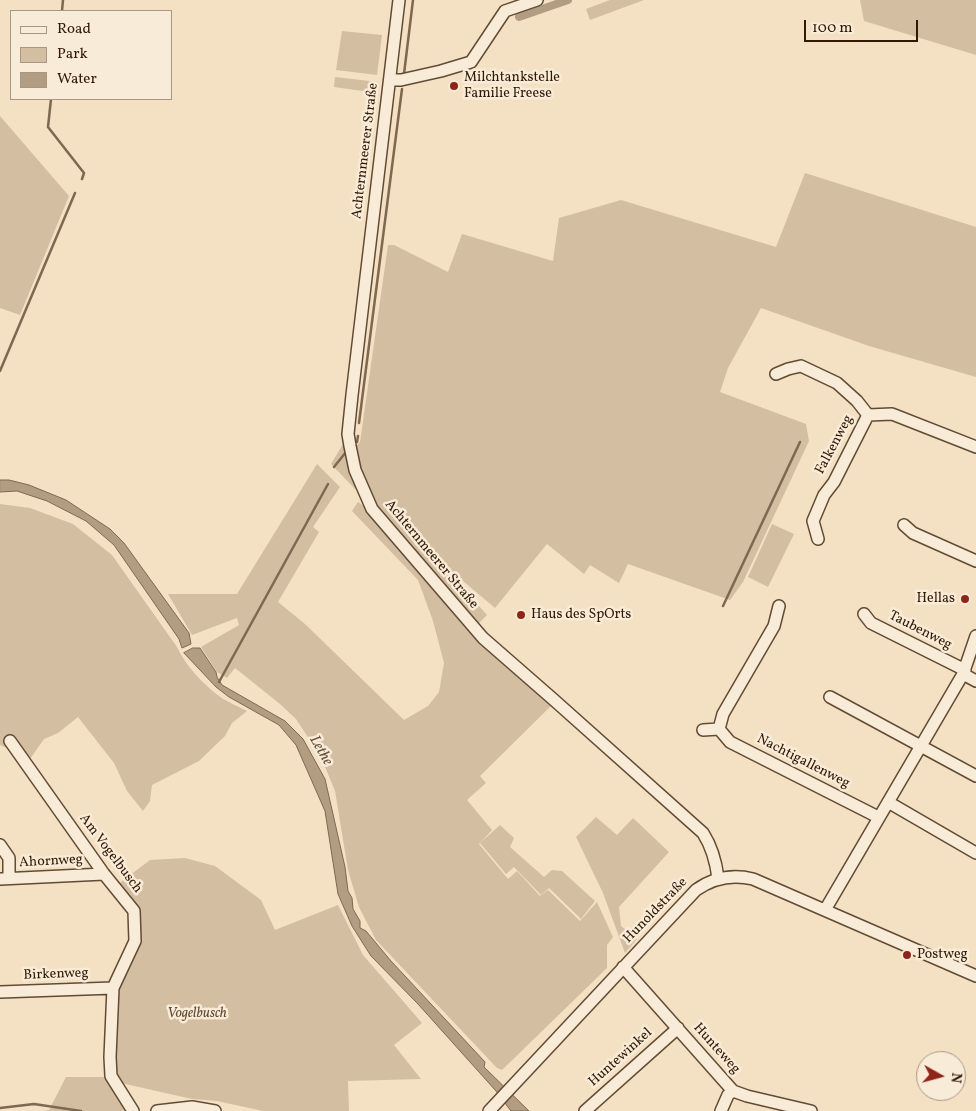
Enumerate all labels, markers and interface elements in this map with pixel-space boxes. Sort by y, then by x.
legend [10,10,172,100]
scale bar [806,10,920,42]
text: 100 m [812,18,852,39]
text: Road [57,19,91,40]
text: Park [57,44,88,65]
text: Water [57,69,97,90]
place label: Milchtankstelle Familie Freese [464,70,560,102]
marker: Milchtankstelle Familie Freese [448,80,460,92]
street label: Achternmeerer Straße [349,82,383,220]
street label: Falkenweg [812,413,858,477]
street label: Achternmeerer Straße [381,497,481,613]
place label: Hellas [916,591,955,607]
marker: Hellas [959,593,971,605]
place label: Haus des SpOrts [531,607,631,623]
street label: Taubenweg [886,608,954,654]
marker: Haus des SpOrts [515,609,527,621]
street label: Nachtigallenweg [754,731,852,793]
water label: Lethe [304,733,336,769]
street label: Am Vogelbusch [75,811,145,897]
street label: Ahornweg [19,852,83,872]
street label: Hunoldstraße [620,875,692,947]
place label: Postweg [917,947,968,963]
marker: Postweg [901,949,913,961]
street label: Birkenweg [23,965,89,985]
park label: Vogelbusch [167,1006,227,1022]
street label: Hunteweg [689,1020,743,1078]
street label: Huntewinkel [586,1025,656,1091]
north arrow [916,1051,966,1101]
text: N [945,1072,965,1084]

